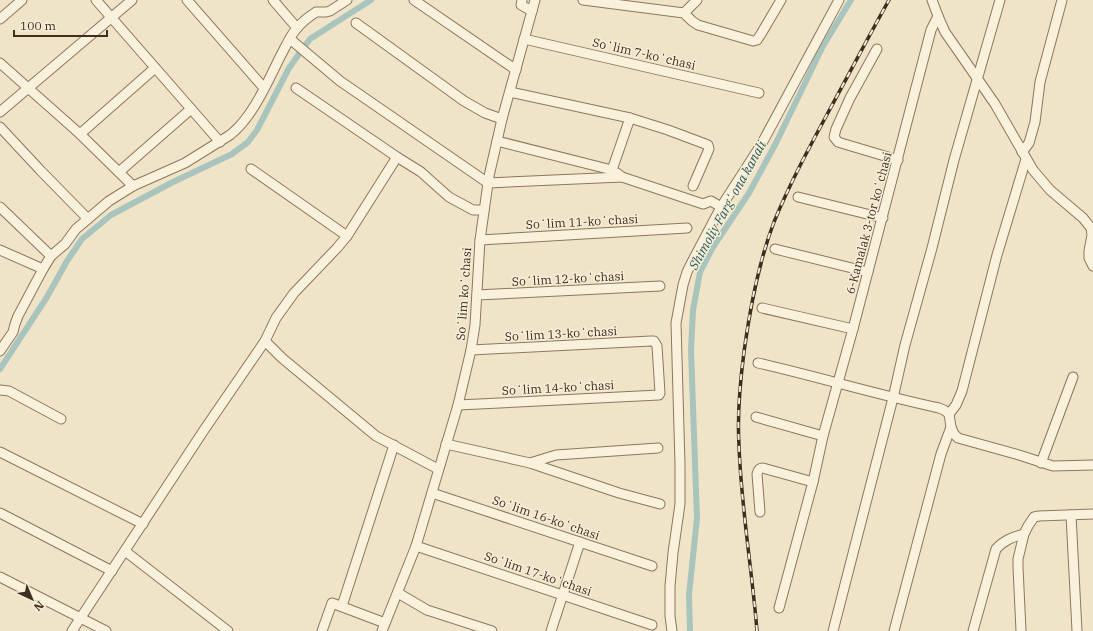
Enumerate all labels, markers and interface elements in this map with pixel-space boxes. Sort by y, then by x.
scale bar [14,12,107,38]
text: 100 m [20,18,56,33]
street label: Soʻlim 7-koʻchasi [591,34,697,73]
water label: Shimoliy Fargʻona kanali [684,138,770,274]
street label: 6-Kamalak 3-tor koʻchasi [842,150,895,296]
street label: Soʻlim 11-koʻchasi [525,211,639,232]
street label: Soʻlim koʻchasi [453,247,474,341]
street label: Soʻlim 12-koʻchasi [511,268,625,289]
street label: Soʻlim 13-koʻchasi [504,323,618,344]
street label: Soʻlim 14-koʻchasi [501,377,615,398]
street label: Soʻlim 16-koʻchasi [491,492,602,543]
street label: Soʻlim 17-koʻchasi [483,548,594,599]
north arrow [12,579,52,619]
text: N [31,598,47,614]

